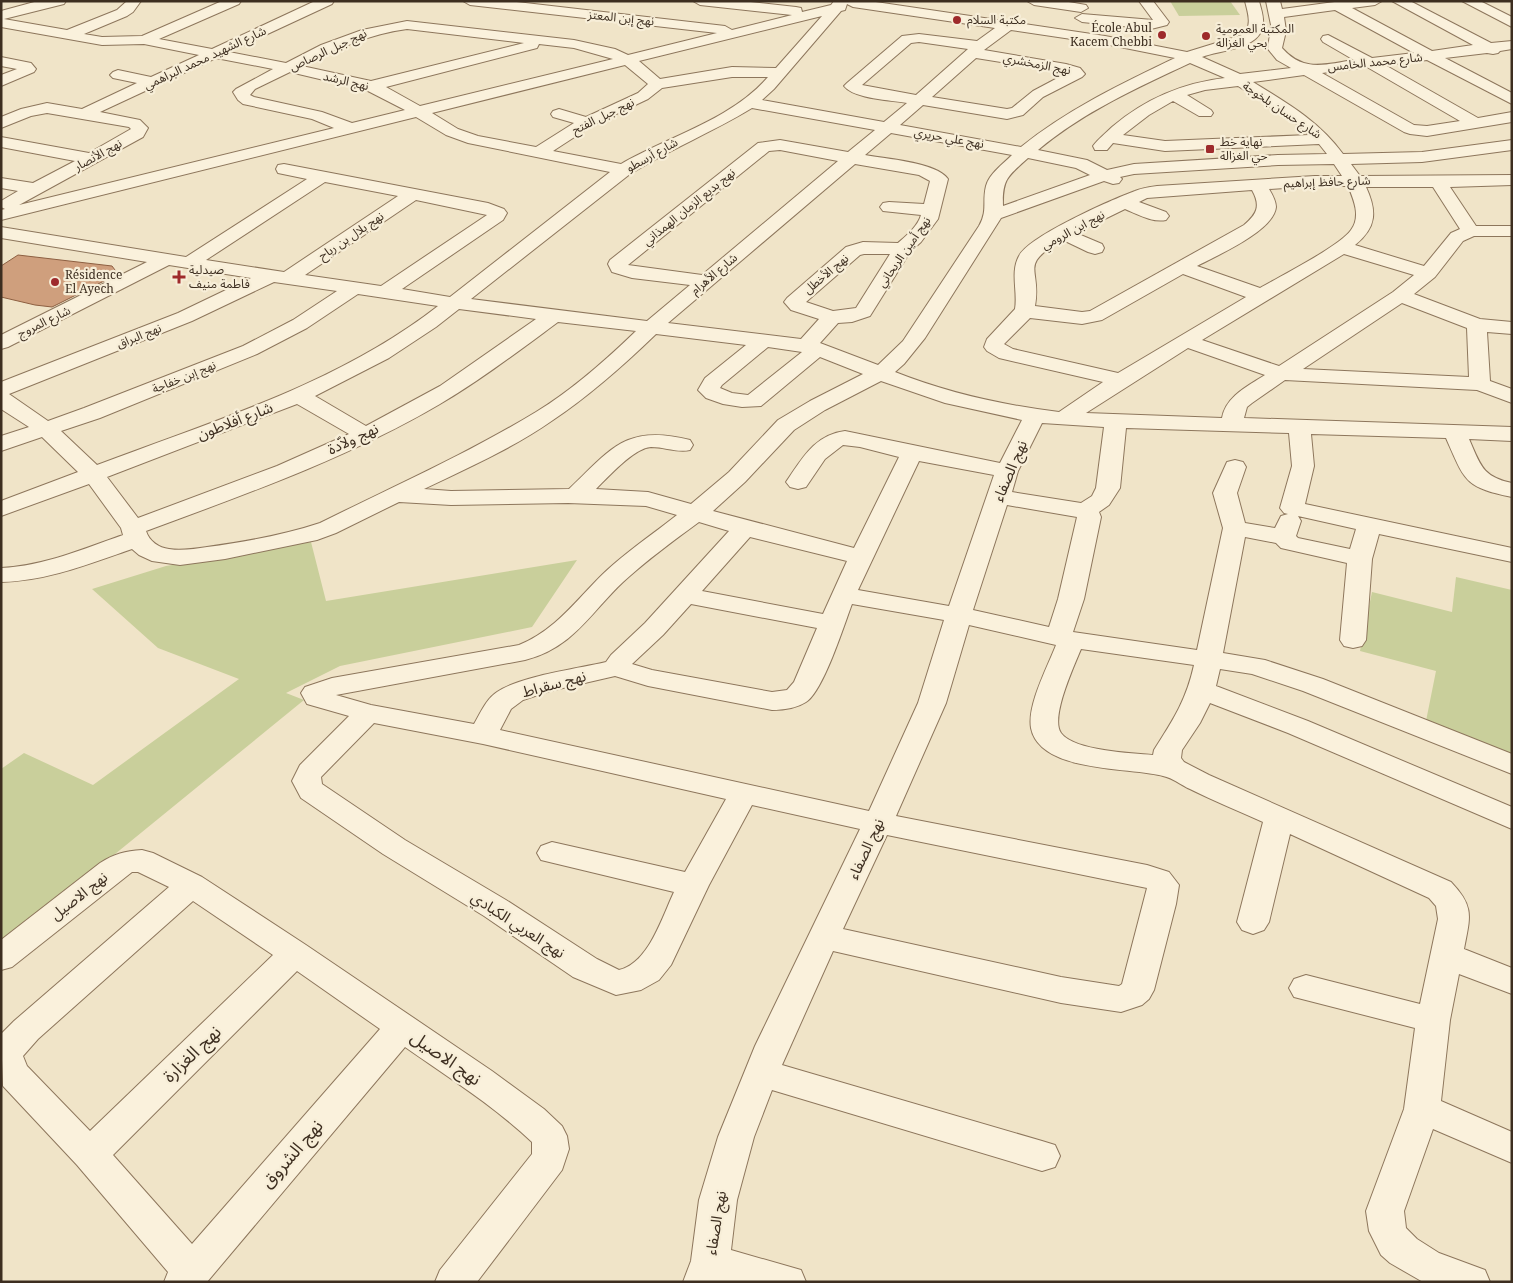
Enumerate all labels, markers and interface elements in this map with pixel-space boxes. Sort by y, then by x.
street label: نهج إبن المعتز [586,5,655,30]
place label: مكتبة السلام [967,11,1026,29]
marker: مكتبة السلام [951,14,963,26]
place label: École Abul Kacem Chebbi [1070,19,1152,50]
place label: المكتبة العمومية بحي الغزالة [1216,20,1294,53]
street label: شارع الشهيد محمد البراهمي [141,22,269,95]
street label: نهج جبل الرصاص [286,24,370,76]
marker: École Abul Kacem Chebbi [1156,29,1168,41]
marker: المكتبة العمومية بحي الغزالة [1200,30,1212,42]
street label: شارع محمد الخامس [1327,48,1423,76]
street label: نهج الزمخشري [1002,49,1072,80]
street label: نهج الرشد [321,67,371,95]
street label: شارع حسان بلخوجة [1239,77,1325,143]
street label: نهج جبل الفتح [569,93,637,139]
street label: نهج علي حريري [912,123,985,154]
street label: شارع أرسطو [623,133,681,177]
place label: نهاية خط حي الغزالة [1220,133,1268,166]
street label: نهج الأنصار [70,134,125,176]
marker: نهاية خط حي الغزالة [1204,143,1216,155]
street label: نهج بديع الزمان الهمذاني [639,164,740,251]
street label: شارع حافظ إبراهيم [1283,171,1371,193]
street label: نهج ابن الرومي [1038,206,1108,255]
street label: نهج بلال بن رباح [315,207,387,265]
street label: نهج أمين الريحاني [873,213,936,292]
street label: شارع الأهرام [687,249,741,299]
street label: نهج الأخطل [799,250,853,298]
place label: صيدلية فاطمة منيف [189,261,250,292]
place label: Résidence El Ayech [65,266,122,297]
marker: صيدلية فاطمة منيف [173,271,185,283]
marker: Résidence El Ayech [49,276,61,288]
street label: شارع المروج [14,301,74,343]
street label: نهج البراق [114,319,164,353]
street label: نهج إبن خفاجة [149,356,219,398]
street label: شارع أفلاطون [194,396,277,447]
street label: نهج ولاّدة [324,418,383,461]
street label: نهج الصفاء [987,437,1034,506]
street label: نهج سقراط [520,665,589,704]
street label: نهج الصفاء [842,815,891,883]
street label: نهج الاصيل [46,867,113,926]
street label: نهج العربي الكبادي [466,886,569,965]
street label: نهج الغزارة [157,1019,227,1089]
street label: نهج الاصيل [405,1024,487,1092]
street label: نهج الشروق [255,1114,329,1194]
street label: نهج الصفاء [700,1189,733,1257]

